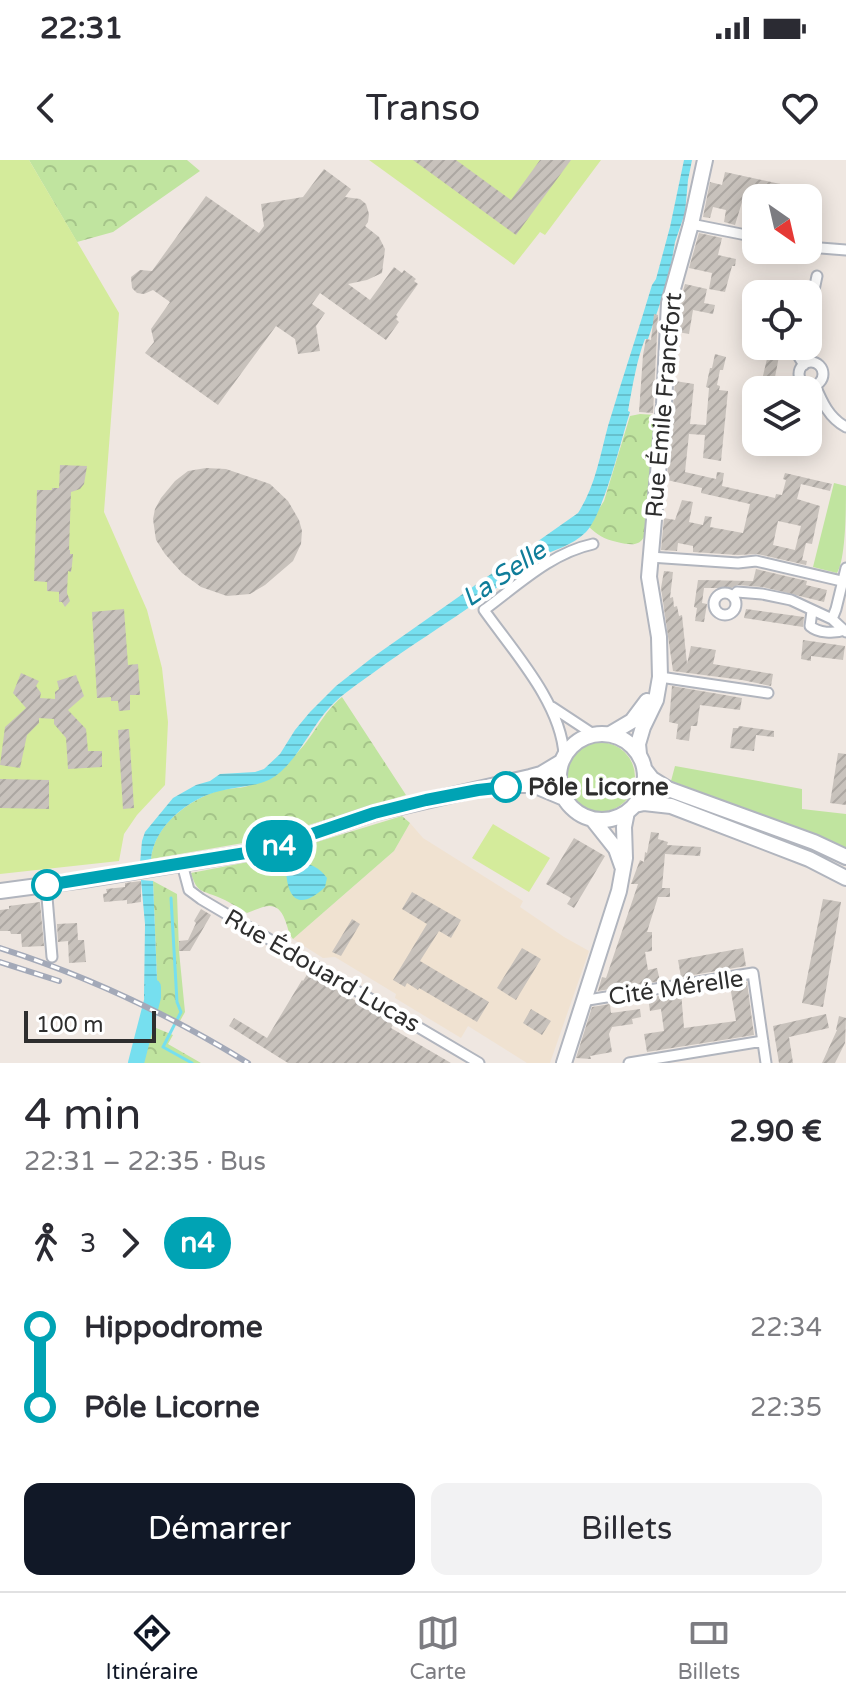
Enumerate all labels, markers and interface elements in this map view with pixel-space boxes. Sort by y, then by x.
text: 22:31 [40,10,123,47]
icon: back [24,86,68,130]
icon: heart [778,86,822,130]
text: Transo [366,87,480,130]
north arrow [742,184,822,264]
map controls [742,184,822,456]
button: locate [742,280,822,360]
street label: Rue Émile Francfort [639,291,688,519]
button: layers [742,376,822,456]
water label: La Selle [456,534,553,613]
marker: Pôle Licorne [491,772,521,802]
place label: Pôle Licorne [528,773,669,802]
line badge: n4 [243,820,315,872]
text: n4 [262,829,296,863]
unlabelled marker [32,870,62,900]
street label: Rue Édouard Lucas [219,902,425,1039]
street label: Cité Mérelle [607,964,745,1012]
scale bar [24,1007,156,1043]
text: 100 m [36,1012,103,1038]
text: 4 min [24,1089,141,1142]
text: 2.90 € [729,1113,822,1150]
text: 22:31 – 22:35 · Bus [24,1146,266,1177]
icon: walk [24,1221,68,1265]
icon: forward [108,1221,152,1265]
text: n4 [180,1226,215,1260]
text: 3 [80,1228,96,1259]
text: Hippodrome [84,1309,263,1346]
text: 22:34 [750,1312,822,1343]
text: Pôle Licorne [84,1389,260,1426]
text: 22:35 [750,1392,822,1423]
button: Démarrer [24,1483,415,1575]
button: Billets [431,1483,822,1575]
tab: Itinéraire [106,1611,198,1685]
tab: Carte [409,1611,466,1685]
tab: Billets [677,1611,740,1685]

